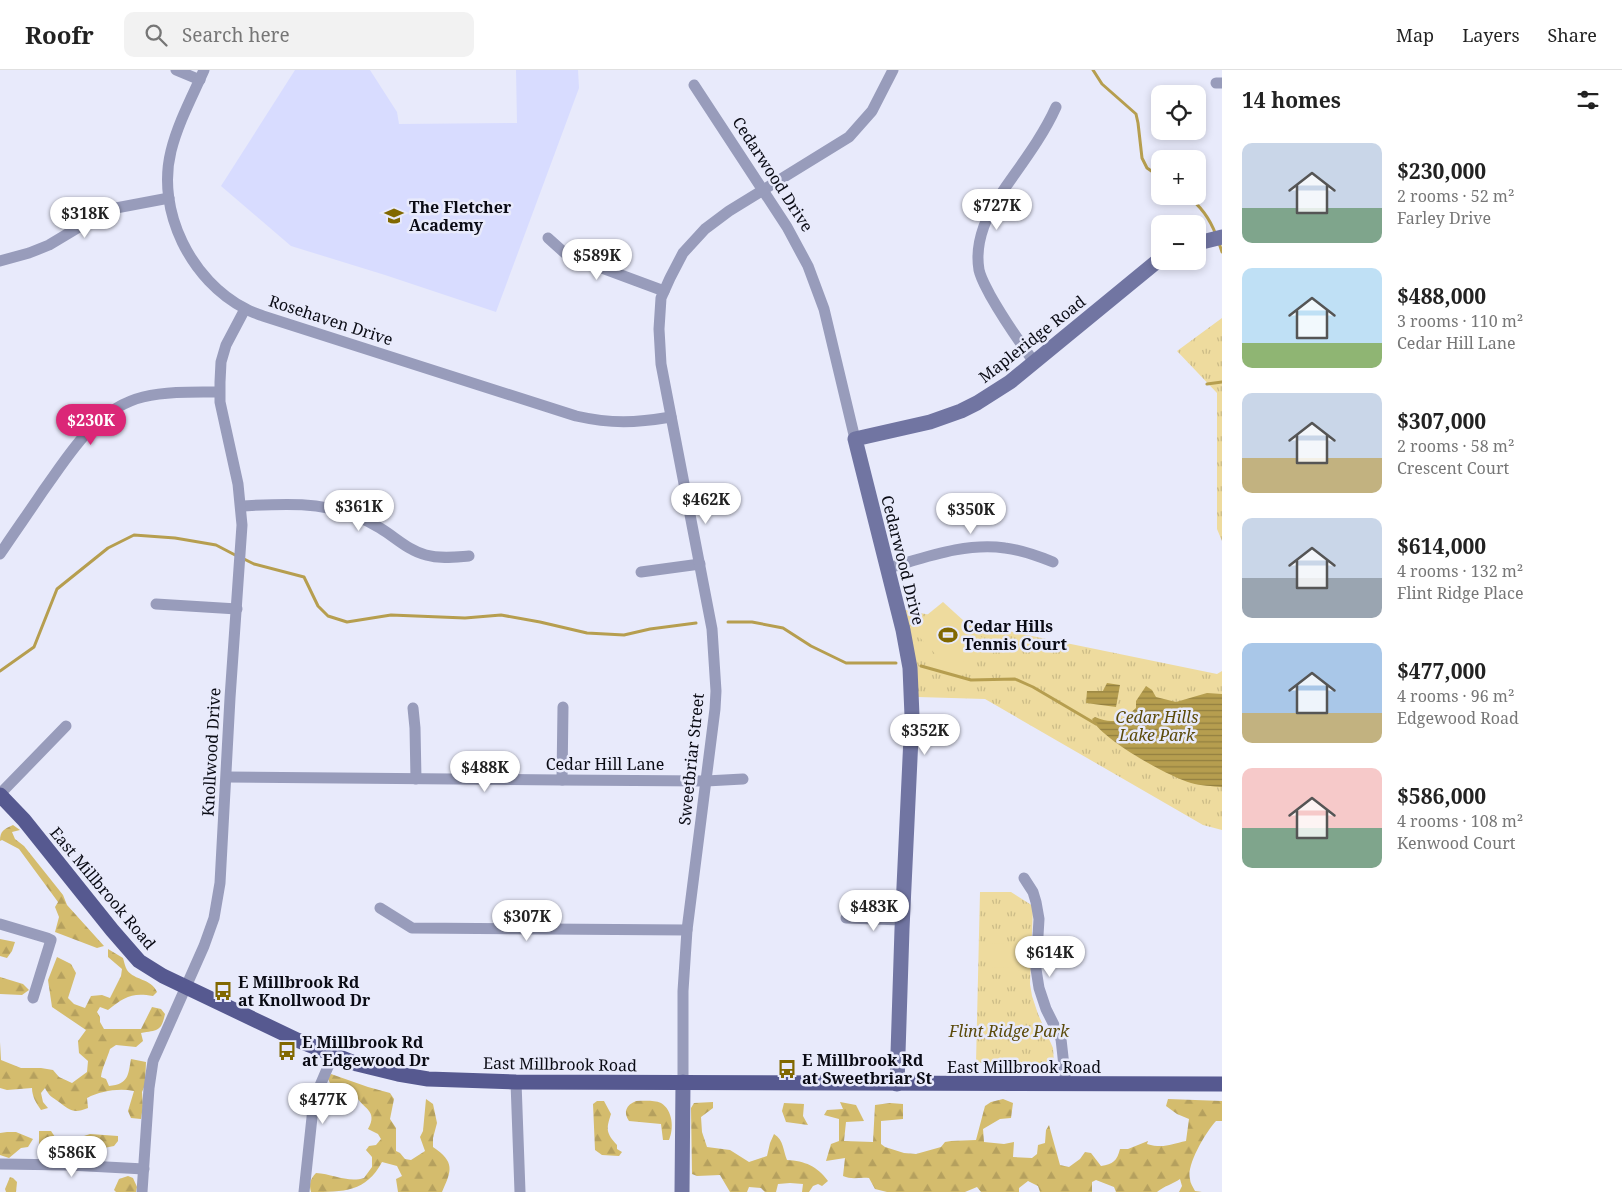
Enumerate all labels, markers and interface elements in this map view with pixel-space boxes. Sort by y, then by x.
search box [124,12,474,57]
text: Roofr [25,18,94,51]
icon: search [142,21,170,49]
text: Search here [182,22,290,48]
text: Map [1396,23,1434,47]
text: Layers [1462,23,1520,47]
text: Share [1548,23,1597,47]
map controls [1151,85,1206,270]
button: locate [1151,85,1206,140]
text: 14 homes [1242,86,1341,114]
icon: filters [1574,86,1602,114]
street label: Cedarwood Drive [728,112,818,236]
button: + [1151,150,1206,205]
text: $230,000 [1397,157,1486,185]
icon: home [1282,163,1342,223]
text: 2 rooms · 52 m² [1397,185,1514,207]
pin: $727K [962,189,1032,231]
text: $727K [973,194,1021,216]
pin: $318K [50,196,120,239]
place label: The Fletcher Academy [409,196,512,236]
text: $318K [61,202,109,224]
school or university icon: The Fletcher Academy [383,205,405,227]
text: Farley Drive [1397,207,1491,229]
button: − [1151,215,1206,270]
pin: $589K [562,238,632,281]
text: $589K [573,244,621,266]
text: $488,000 [1397,282,1486,310]
icon: home [1282,288,1342,348]
street label: Rosehaven Drive [266,290,396,350]
street label: Mapleridge Road [974,290,1090,388]
text: 3 rooms · 110 m² [1397,310,1523,332]
text: Cedar Hill Lane [1397,332,1516,354]
pin: $230K [56,404,126,446]
text: $307,000 [1397,407,1486,435]
text: $230K [67,409,115,431]
icon: home [1282,413,1342,473]
text: 2 rooms · 58 m² [1397,435,1514,457]
text: Crescent Court [1397,457,1509,479]
pin: $462K [671,482,741,525]
text: $462K [682,488,730,510]
pin: $361K [324,490,394,532]
pin: $350K [936,492,1006,535]
street label: Cedarwood Drive [876,493,930,627]
text: $361K [335,495,383,517]
text: $350K [947,498,995,520]
text: $614,000 [1397,532,1486,560]
icon: home [1282,538,1342,598]
text: 4 rooms · 132 m² [1397,560,1523,582]
text: Flint Ridge Place [1397,582,1523,604]
place label: Cedar Hills Tennis Court [963,615,1067,655]
sports icon: Cedar Hills Tennis Court [937,624,959,646]
text: $477,000 [1397,657,1486,685]
icon: home [1282,663,1342,723]
text: 4 rooms · 96 m² [1397,685,1514,707]
street label: Knollwood Drive [197,687,225,817]
street label: Sweetbriar Street [673,691,709,826]
park label: Cedar Hills Lake Park [1116,706,1198,746]
text: Edgewood Road [1397,707,1519,729]
pin: $352K [890,714,960,756]
text: $352K [901,719,949,741]
pin: $488K [450,750,520,793]
street label: Cedar Hill Lane [546,753,664,775]
text: $488K [461,756,509,778]
text: $586,000 [1397,782,1486,810]
icon: home [1282,788,1342,848]
text: 4 rooms · 108 m² [1397,810,1523,832]
street label: East Millbrook Road [45,822,161,954]
text: Kenwood Court [1397,832,1515,854]
pin: $483K [839,890,909,932]
text: $483K [850,895,898,917]
pin: $307K [492,900,562,942]
text: $307K [503,905,551,927]
pin: $614K [1015,936,1085,978]
text: $614K [1026,941,1074,963]
place label: E Millbrook Rd at Knollwood Dr [238,971,371,1011]
bus stop icon: E Millbrook Rd at Knollwood Dr [212,980,234,1002]
park label: Flint Ridge Park [948,1020,1070,1042]
place label: E Millbrook Rd at Edgewood Dr [302,1031,430,1071]
bus stop icon: E Millbrook Rd at Edgewood Dr [276,1040,298,1062]
place label: E Millbrook Rd at Sweetbriar St [802,1049,933,1089]
street label: East Millbrook Road [483,1052,637,1076]
street label: East Millbrook Road [947,1056,1101,1078]
bus stop icon: E Millbrook Rd at Sweetbriar St [776,1058,798,1080]
pin: $477K [288,1082,358,1125]
text: $477K [299,1088,347,1110]
pin: $586K [37,1136,107,1178]
text: $586K [48,1141,96,1163]

